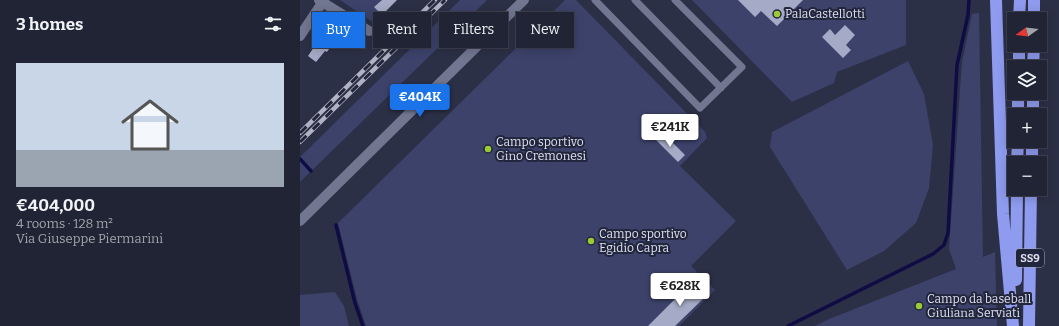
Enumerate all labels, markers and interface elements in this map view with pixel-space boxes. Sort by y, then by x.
place label: PalaCastellotti [785,7,865,21]
marker: PalaCastellotti [772,9,782,19]
chip: Buy [312,12,365,48]
chip: Rent [373,12,431,48]
chip: Filters [439,12,508,48]
chip: New [516,12,574,48]
north arrow [1007,12,1047,52]
map controls [1007,12,1047,196]
icon: filters [262,13,284,35]
text: 3 homes [16,14,83,35]
button: layers [1007,60,1047,100]
pin: €404K [392,84,448,118]
icon: home [114,89,186,161]
text: €404K [399,89,441,104]
button: + [1007,108,1047,148]
pin: €241K [642,114,698,148]
text: €241K [650,119,690,134]
place label: Campo sportivo Gino Cremonesi [496,135,587,163]
marker: Campo sportivo Gino Cremonesi [483,144,493,154]
button: − [1007,156,1047,196]
text: €404,000 [16,195,95,216]
text: 4 rooms · 128 m² [16,216,113,231]
place label: Campo sportivo Egidio Capra [599,227,687,255]
text: Via Giuseppe Piermarini [16,231,163,246]
marker: Campo sportivo Egidio Capra [586,236,596,246]
road number: SS9 [1016,249,1044,267]
pin: €628K [652,273,708,307]
text: €628K [660,278,700,293]
place label: Campo da baseball Giuliana Serviati [927,292,1032,320]
marker: Campo da baseball Giuliana Serviati [914,301,924,311]

